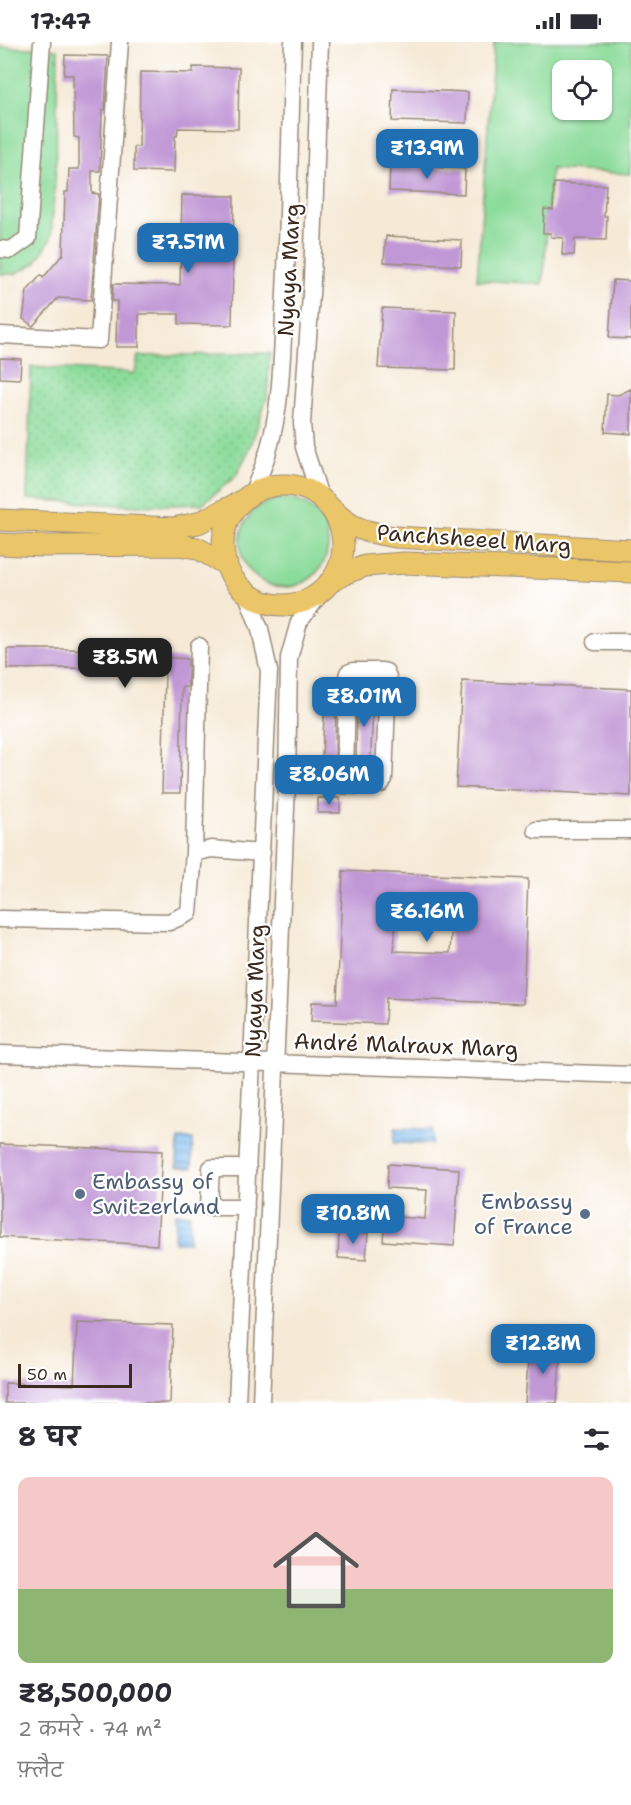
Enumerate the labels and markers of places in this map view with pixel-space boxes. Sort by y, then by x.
pin: ₹13.9M [378,129,476,180]
pin: ₹7.51M [139,223,237,274]
pin: ₹8.5M [83,638,167,689]
pin: ₹8.01M [315,677,413,728]
pin: ₹8.06M [280,755,378,806]
pin: ₹6.16M [378,892,476,943]
place label: Embassy of Switzerland [92,1167,220,1221]
marker: Embassy of Switzerland [73,1187,87,1201]
place label: Embassy of France [474,1187,573,1241]
pin: ₹10.8M [304,1194,402,1245]
marker: Embassy of France [578,1207,592,1221]
pin: ₹12.8M [494,1324,592,1375]

